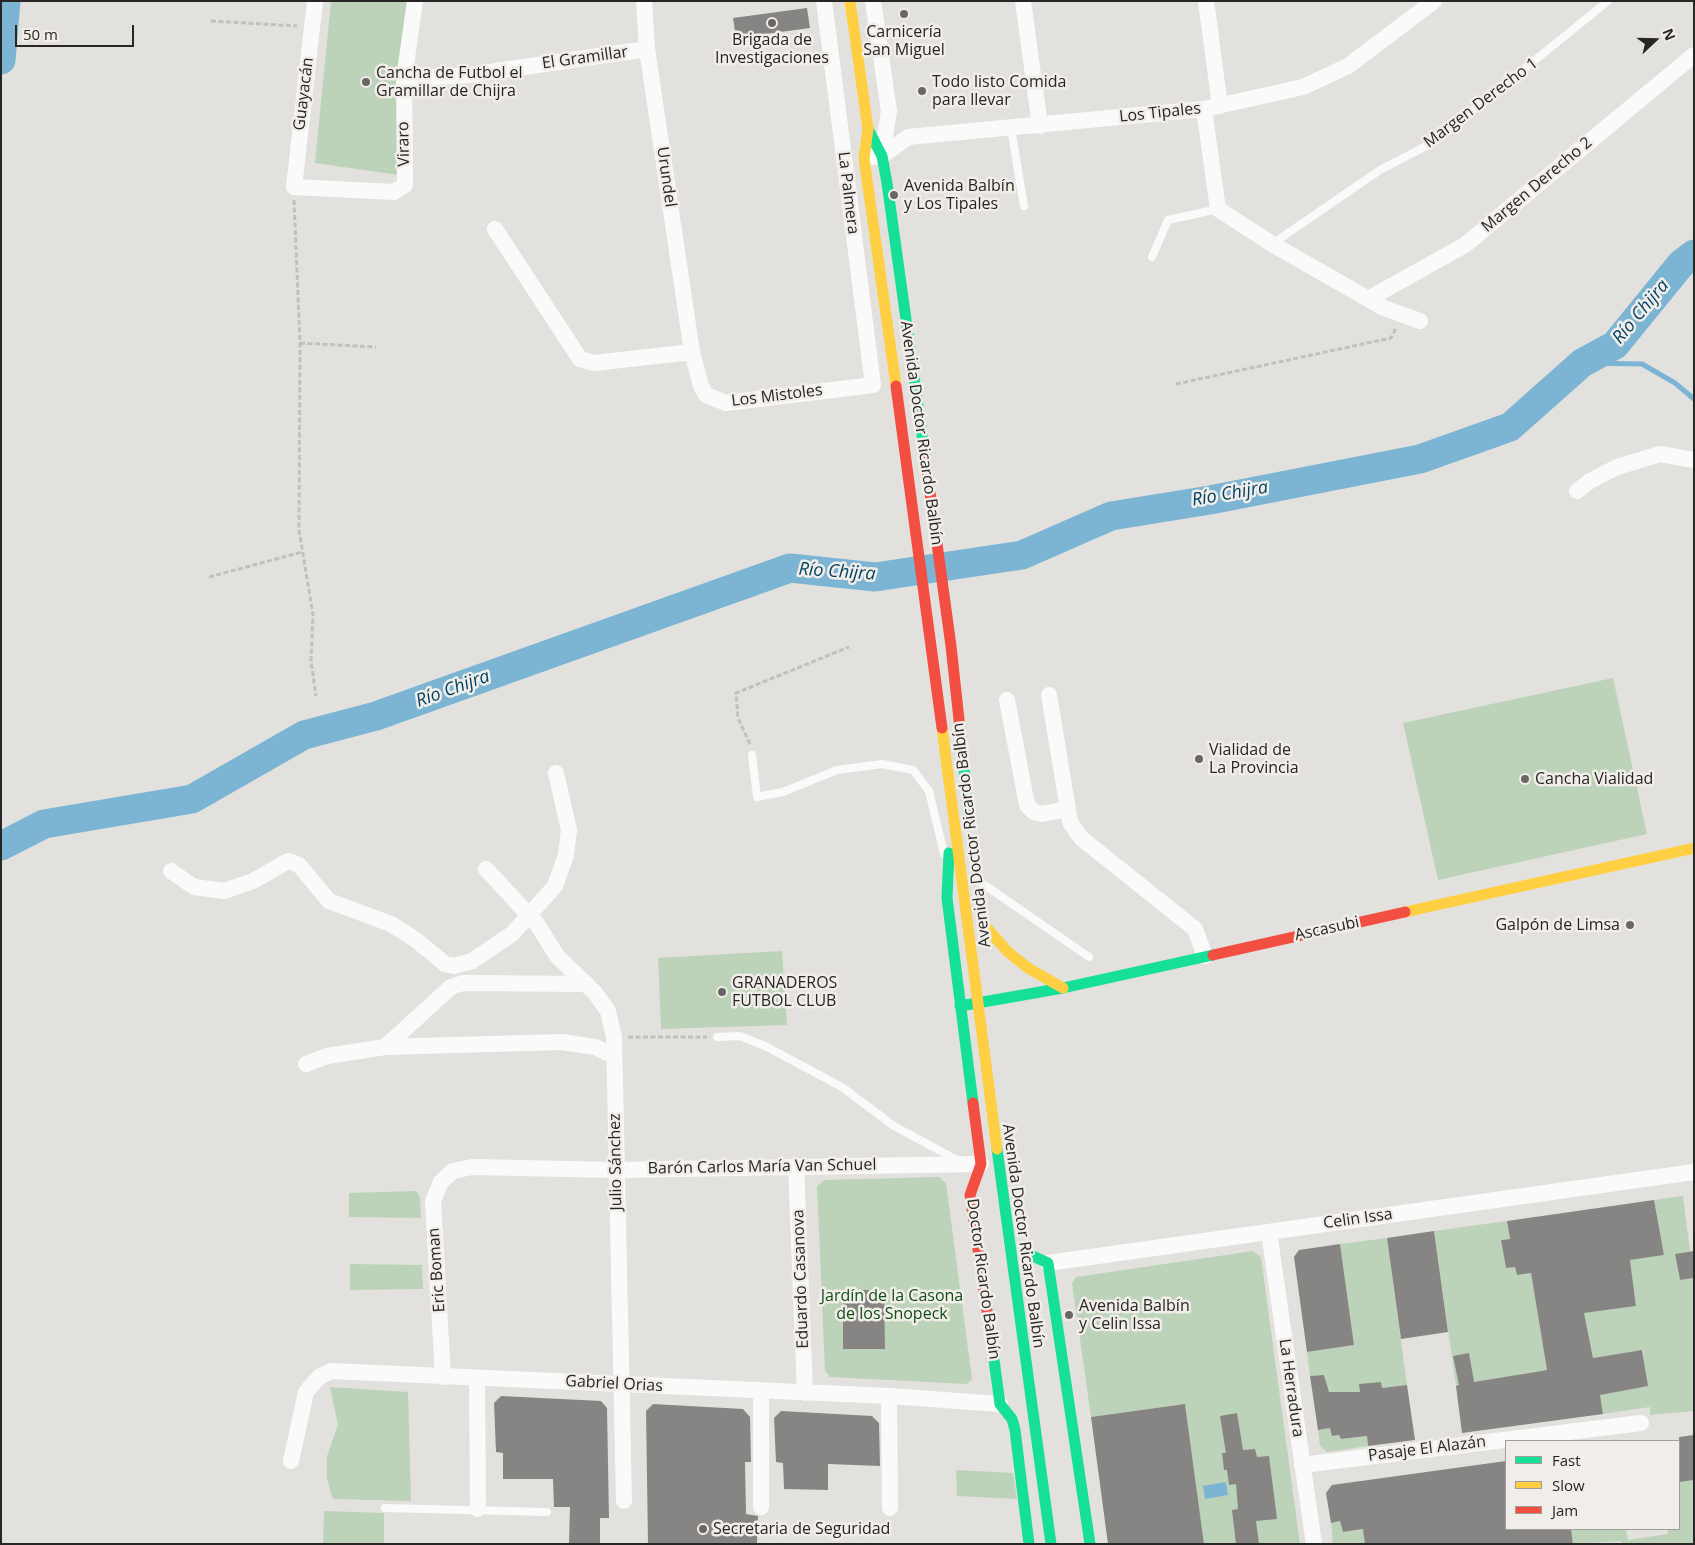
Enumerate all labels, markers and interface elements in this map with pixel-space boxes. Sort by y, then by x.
marker: Carnicería San Miguel [898,8,910,20]
scale bar [18,15,136,47]
north arrow [1630,15,1680,65]
marker: Brigada de Investigaciones [766,17,778,29]
place label: Carnicería San Miguel [863,22,945,60]
text: 50 m [23,24,58,44]
text: N [1659,26,1680,43]
place label: Brigada de Investigaciones [715,30,829,68]
street label: El Gramillar [541,42,629,74]
street label: Margen Derecho 1 [1420,54,1542,152]
street label: Guayacán [290,56,318,132]
place label: Cancha de Futbol el Gramillar de Chijra [376,63,523,101]
place label: Todo listo Comida para llevar [932,72,1066,110]
marker: Cancha de Futbol el Gramillar de Chijra [360,76,372,88]
marker: Todo listo Comida para llevar [916,85,928,97]
street label: Los Tipales [1118,99,1202,127]
street label: Viraro [394,121,414,167]
street label: Margen Derecho 2 [1478,133,1596,237]
street label: Urundel [652,146,680,208]
street label: La Palmera [833,151,863,235]
place label: Avenida Balbín y Los Tipales [904,176,1015,214]
marker: Avenida Balbín y Los Tipales [888,189,900,201]
water label: Río Chijra [1608,276,1674,348]
street label: Avenida Doctor Ricardo Balbín [896,320,946,546]
street label: Los Mistoles [730,381,824,411]
water label: Río Chijra [1190,477,1270,511]
water label: Río Chijra [798,559,876,585]
water label: Río Chijra [413,666,493,712]
street label: Avenida Doctor Ricardo Balbín [949,722,995,948]
place label: Vialidad de La Provincia [1209,740,1299,778]
marker: Vialidad de La Provincia [1193,753,1205,765]
place label: Cancha Vialidad [1535,769,1653,789]
marker: Cancha Vialidad [1519,773,1531,785]
street label: Ascasubi [1293,913,1361,945]
place label: Galpón de Limsa [1495,915,1620,935]
marker: Galpón de Limsa [1624,919,1636,931]
place label: GRANADEROS FUTBOL CLUB [732,973,837,1011]
marker: GRANADEROS FUTBOL CLUB [716,986,728,998]
street label: Julio Sánchez [606,1113,626,1211]
street label: Avenida Doctor Ricardo Balbín [998,1123,1048,1349]
street label: Barón Carlos María Van Schuel [647,1155,877,1179]
street label: Doctor Ricardo Balbín [962,1197,1004,1361]
street label: Celin Issa [1322,1205,1394,1233]
street label: Eduardo Casanova [789,1209,813,1349]
street label: Eric Boman [424,1227,450,1313]
park label: Jardín de la Casona de los Snopeck [821,1286,963,1324]
place label: Avenida Balbín y Celin Issa [1079,1296,1190,1334]
marker: Avenida Balbín y Celin Issa [1063,1309,1075,1321]
street label: La Herradura [1275,1338,1307,1438]
street label: Gabriel Orias [565,1372,663,1396]
street label: Pasaje El Alazán [1367,1432,1487,1466]
legend [1505,1440,1680,1530]
text: Fast [1552,1450,1581,1470]
text: Slow [1552,1475,1585,1495]
text: Jam [1552,1500,1578,1520]
place label: Secretaria de Seguridad [713,1519,890,1539]
marker: Secretaria de Seguridad [697,1523,709,1535]

